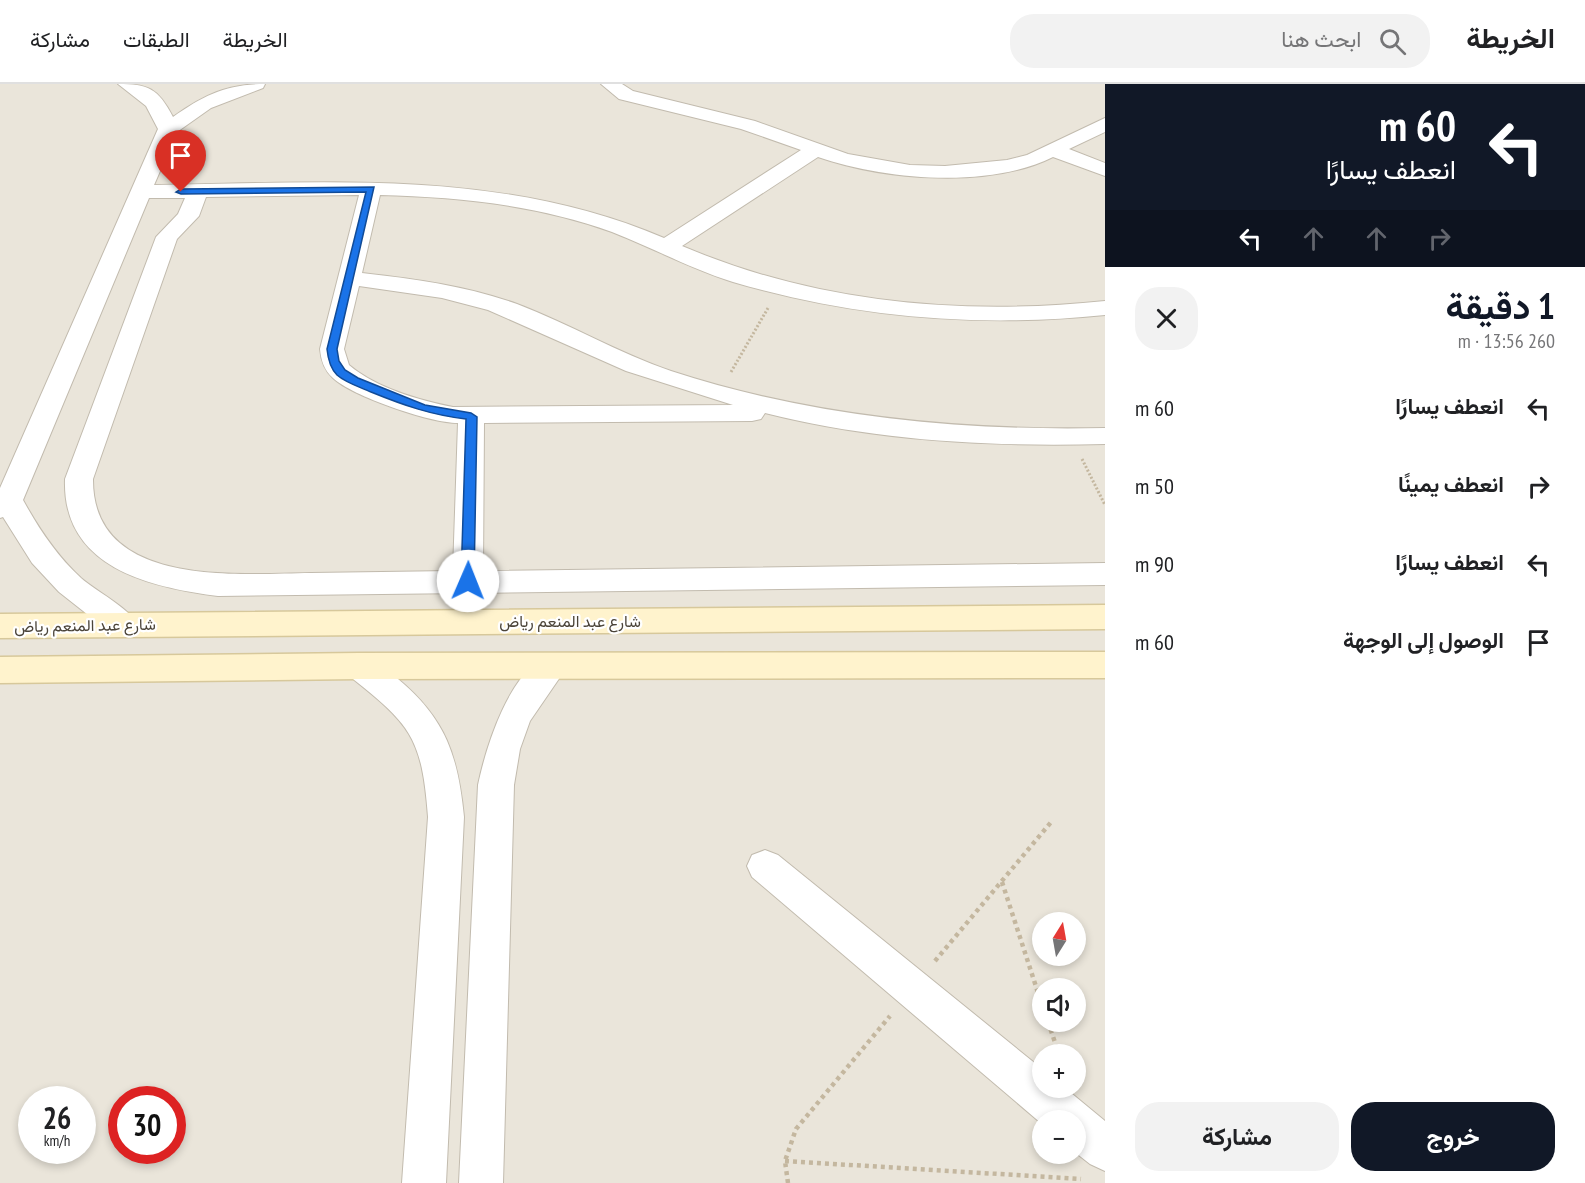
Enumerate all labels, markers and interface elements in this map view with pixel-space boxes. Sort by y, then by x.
search box [1010,14,1430,68]
text: الخريطة [1466,19,1555,56]
text: ابحث هنا [1281,25,1361,53]
icon: search [1376,25,1409,58]
text: مشاركة [30,26,90,53]
text: الطبقات [123,26,190,53]
text: الخريطة [223,26,288,53]
text: 60 m [1379,98,1456,153]
icon: left [1477,108,1555,186]
pin [155,130,206,192]
icon: arrive [164,139,197,172]
text: انعطف يسارًا [1326,152,1456,186]
icon: left [1234,222,1267,255]
icon: ahead [1297,222,1330,255]
icon: ahead [1360,222,1393,255]
icon: right [1423,222,1456,255]
text: 1 دقيقة [1446,282,1555,329]
button: close [1135,287,1198,350]
text: 260 m · 13:56 [1458,328,1555,354]
text: انعطف يسارًا [1395,392,1504,420]
icon: left [1522,392,1555,425]
text: 60 m [1135,394,1174,422]
text: انعطف يمينًا [1398,470,1504,498]
icon: right [1522,470,1555,503]
text: 50 m [1135,472,1174,500]
text: انعطف يسارًا [1395,548,1504,576]
icon: left [1522,548,1555,581]
position arrow [436,549,500,613]
text: 90 m [1135,550,1174,578]
street label: شارع عبد المنعم رياض [499,611,641,633]
street label: شارع عبد المنعم رياض [14,614,156,638]
text: الوصول إلى الوجهة [1343,626,1504,654]
icon: arrive [1522,626,1555,659]
text: 60 m [1135,628,1174,656]
north arrow [1032,912,1086,966]
map controls [1032,912,1086,1164]
button: sound [1032,978,1086,1032]
button: + [1032,1044,1086,1098]
speed limit sign: 30 [108,1086,186,1164]
text: 26 [43,1098,71,1137]
button: مشاركة [1135,1102,1339,1171]
button: خروج [1351,1102,1555,1171]
button: − [1032,1110,1086,1164]
text: km/h [44,1131,70,1150]

